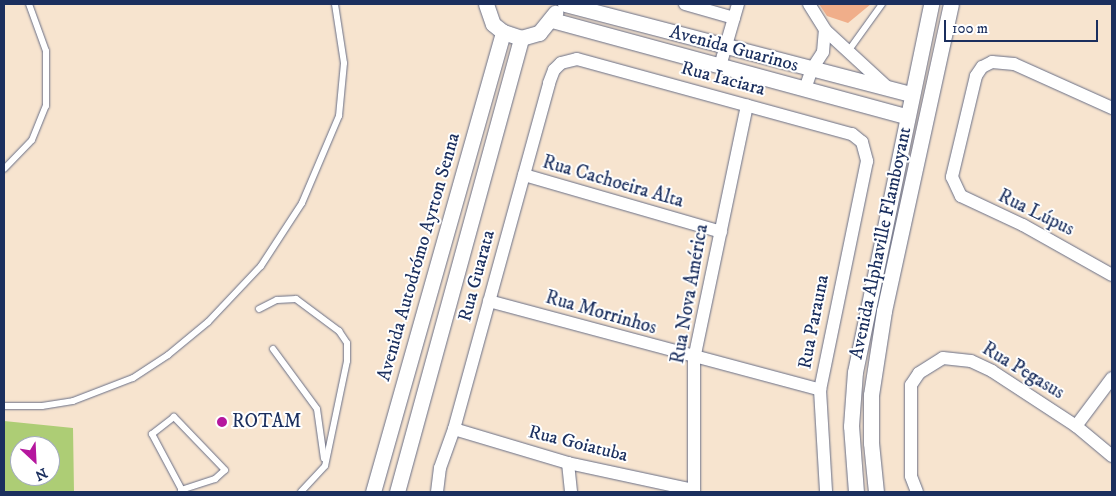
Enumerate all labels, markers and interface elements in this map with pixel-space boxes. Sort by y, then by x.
scale bar [946,10,1100,42]
text: 100 m [952,19,988,38]
street label: Avenida Guarinos [667,21,801,77]
street label: Rua Iaciara [678,57,768,101]
street label: Avenida Alphaville Flamboyant [845,125,917,361]
street label: Avenida Autodrómo Ayrton Senna [373,130,465,384]
street label: Rua Cachoeira Alta [540,151,686,213]
street label: Rua Lúpus [994,185,1078,241]
street label: Rua Nova América [667,222,713,366]
street label: Rua Guarata [454,228,500,324]
street label: Rua Parauna [794,273,834,371]
street label: Rua Morrinhos [543,286,659,340]
street label: Rua Pegasus [978,338,1068,404]
place label: ROTAM [232,411,301,433]
marker: ROTAM [216,416,228,428]
street label: Rua Goiatuba [526,421,630,467]
north arrow [10,436,60,486]
text: N [32,463,50,484]

